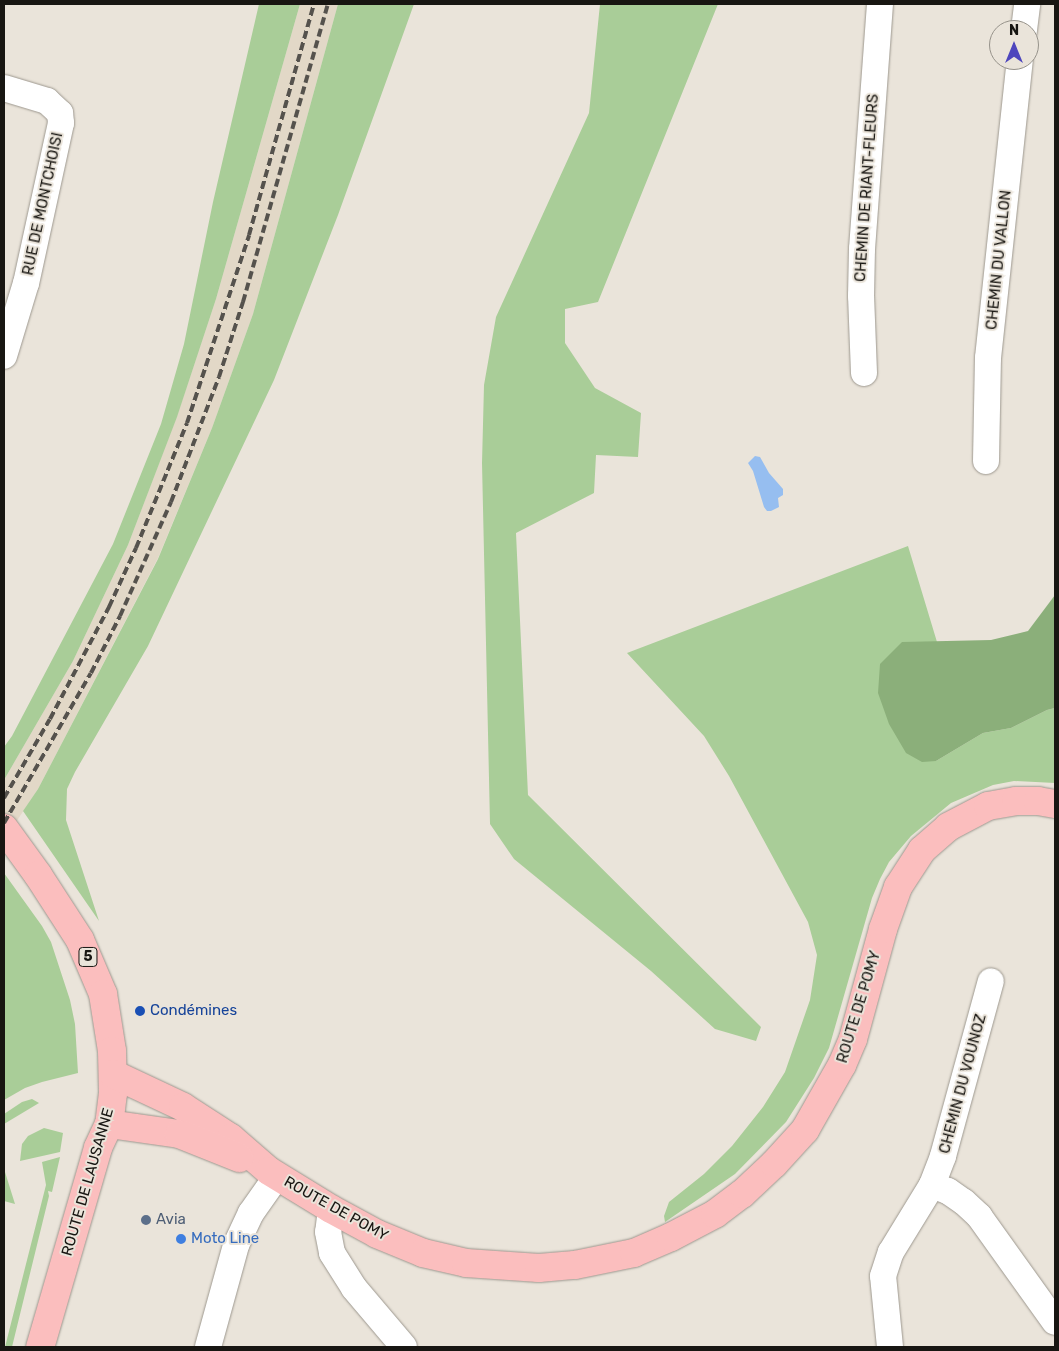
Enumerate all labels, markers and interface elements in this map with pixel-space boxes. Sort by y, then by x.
north arrow [989,20,1039,70]
text: N [1009,22,1019,39]
street label: CHEMIN DE RIANT-FLEURS [851,93,883,283]
street label: RUE DE MONTCHOISI [19,131,67,277]
street label: CHEMIN DU VALLON [983,189,1015,331]
road number: 5 [78,946,98,969]
street label: ROUTE DE POMY [833,949,885,1065]
place label: Condémines [150,1002,237,1020]
marker: Condémines [134,1005,146,1017]
street label: CHEMIN DU VOUNOZ [936,1012,990,1156]
street label: ROUTE DE LAUSANNE [58,1106,118,1258]
street label: ROUTE DE POMY [281,1173,391,1245]
place label: Avia [156,1211,186,1229]
marker: Avia [140,1214,152,1226]
place label: Moto Line [191,1230,259,1248]
marker: Moto Line [175,1233,187,1245]

